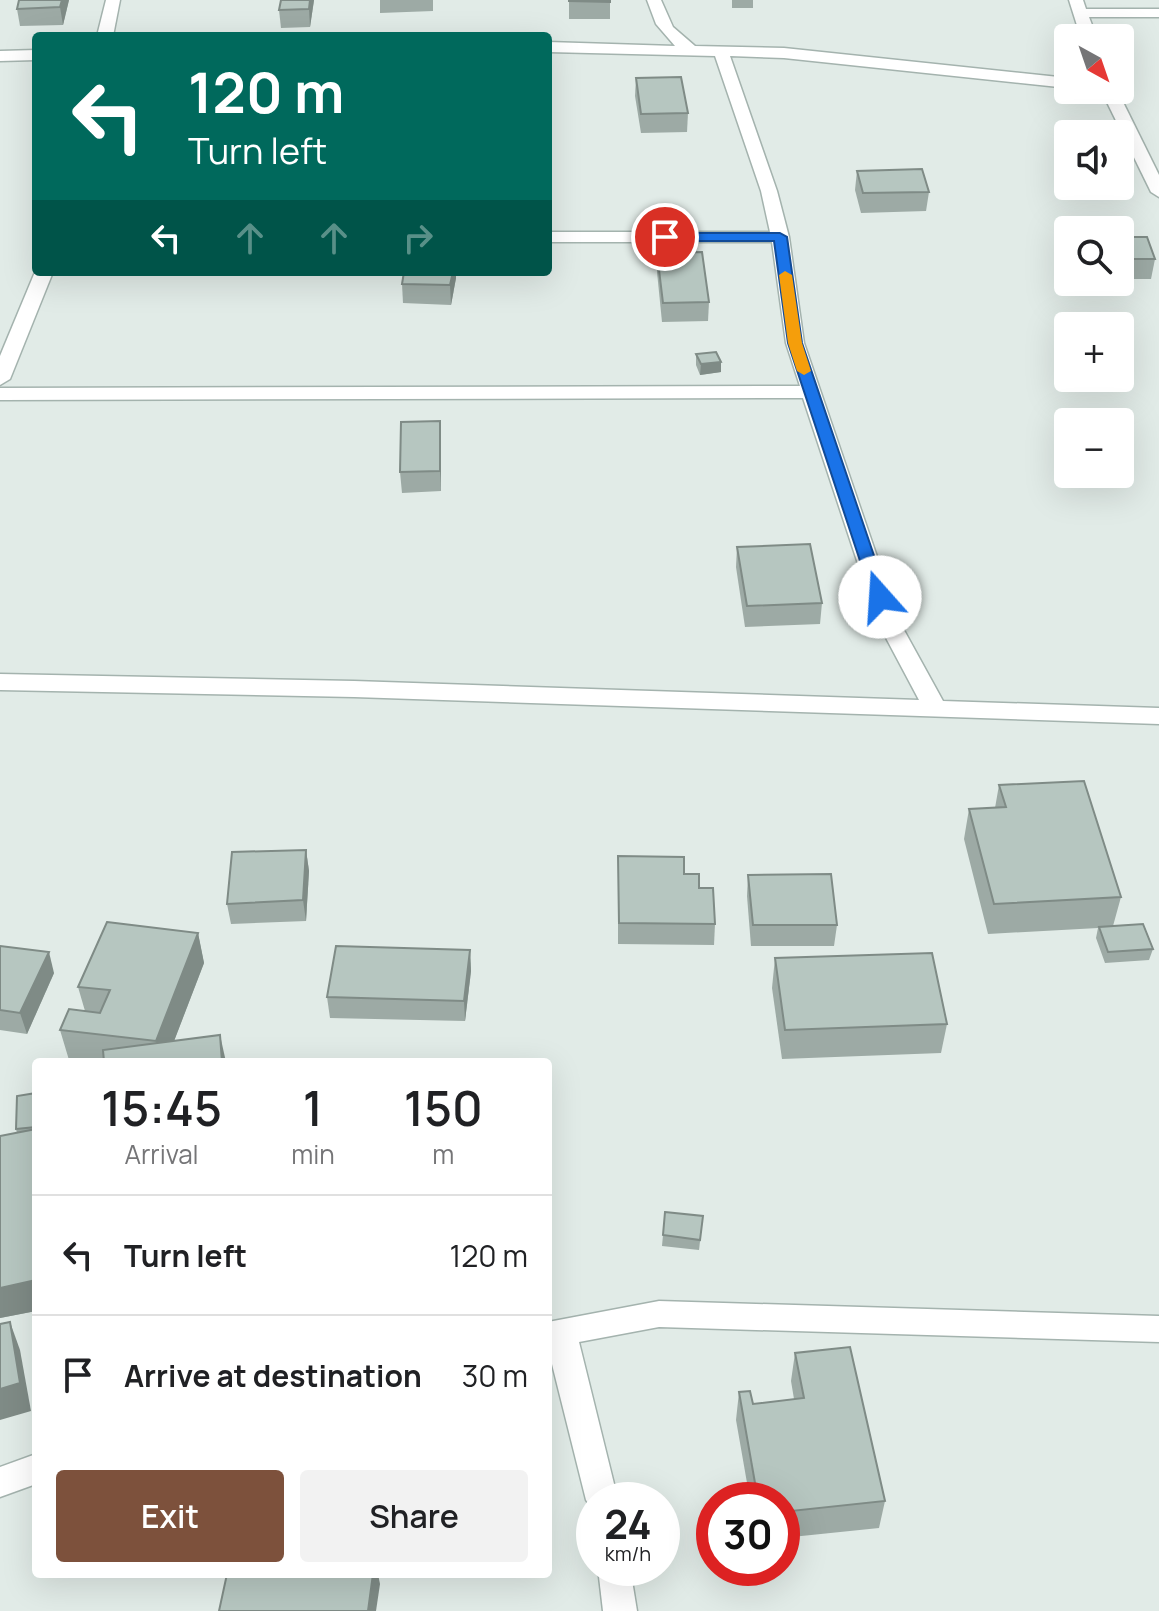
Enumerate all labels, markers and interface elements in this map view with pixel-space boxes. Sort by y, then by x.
north arrow [1054,24,1134,104]
map controls [1054,24,1134,488]
text: 120 m [188,53,344,130]
icon: left [56,64,160,168]
button: sound [1054,120,1134,200]
text: Turn left [188,126,327,175]
pin [631,203,699,271]
icon: arrive [643,215,687,259]
icon: left [144,216,188,260]
icon: ahead [228,216,272,260]
icon: ahead [312,216,356,260]
icon: right [396,216,440,260]
button: search [1054,216,1134,296]
button: + [1054,312,1134,392]
button: − [1054,408,1134,488]
position arrow [838,555,922,639]
text: 15:45 [101,1075,222,1140]
text: 1 [303,1075,323,1140]
text: 150 [404,1075,483,1140]
text: Arrival [124,1136,199,1172]
text: min [291,1136,335,1172]
text: m [432,1136,454,1172]
icon: left [56,1233,100,1277]
text: Turn left [124,1235,247,1276]
text: 120 m [449,1235,528,1276]
icon: arrive [56,1353,100,1397]
text: Arrive at destination [124,1355,422,1396]
text: 30 m [462,1355,528,1396]
button: Exit [56,1470,284,1562]
button: Share [300,1470,528,1562]
speed limit sign: 30 [696,1482,800,1586]
text: 24 [604,1496,652,1551]
text: km/h [605,1540,651,1567]

